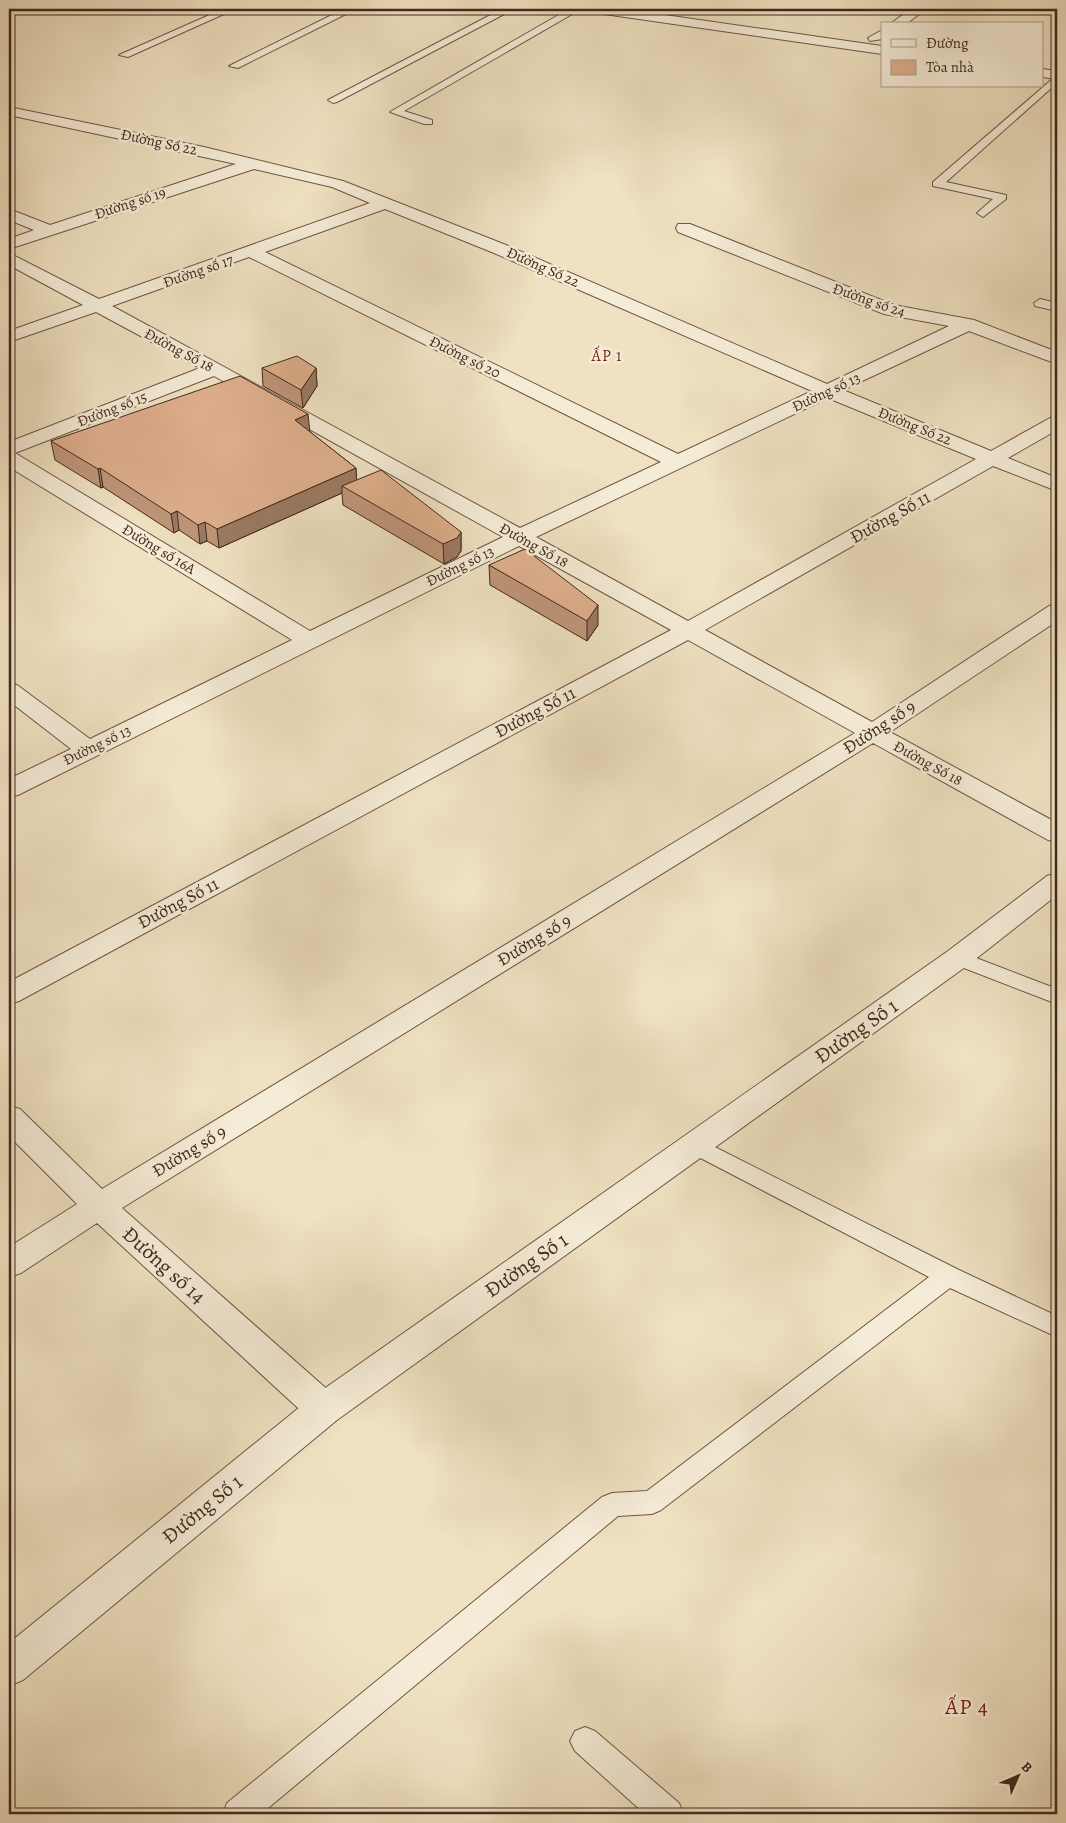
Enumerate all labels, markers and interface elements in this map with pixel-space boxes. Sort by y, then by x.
legend [881,22,1044,88]
text: Đường [926,33,969,53]
text: Tòa nhà [926,57,974,77]
street label: Đường Số 22 [119,124,199,160]
street label: Đường số 19 [92,182,168,224]
street label: Đường Số 22 [503,242,583,292]
street label: Đường số 17 [160,249,237,292]
street label: Đường số 24 [830,278,908,322]
street label: Đường Số 18 [141,323,217,377]
street label: Đường số 20 [426,331,504,383]
district label: ẤP 1 [591,345,622,367]
street label: Đường số 13 [789,367,863,417]
street label: Đường số 15 [74,386,150,432]
street label: Đường Số 22 [875,402,955,450]
street label: Đường Số 11 [845,485,935,549]
street label: Đường Số 18 [496,518,572,572]
street label: Đường số 16A [118,519,200,579]
street label: Đường số 13 [423,541,497,591]
street label: Đường Số 11 [490,681,580,743]
street label: Đường số 9 [838,694,920,760]
street label: Đường số 13 [60,720,134,770]
street label: Đường Số 18 [890,736,966,790]
street label: Đường Số 11 [133,872,223,934]
street label: Đường số 9 [492,908,576,972]
street label: Đường Số 1 [809,992,903,1070]
street label: Đường số 9 [147,1119,231,1183]
street label: Đường số 14 [116,1220,212,1310]
street label: Đường Số 1 [479,1226,573,1304]
street label: Đường Số 1 [156,1468,248,1550]
district label: ẤP 4 [944,1692,989,1722]
north arrow [994,1750,1044,1800]
text: B [1017,1757,1037,1777]

